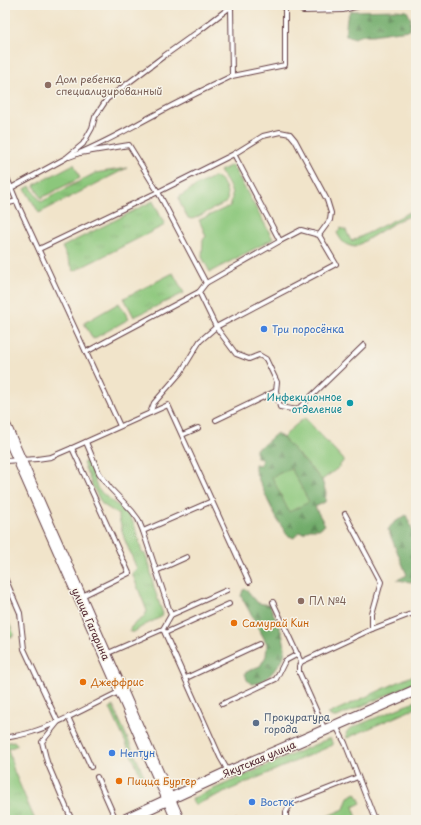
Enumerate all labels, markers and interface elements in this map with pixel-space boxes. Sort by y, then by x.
place label: Дом ребенка специализированный [55,71,162,98]
marker: Дом ребенка специализированный [43,80,53,90]
place label: Три поросёнка [272,321,345,336]
marker: Три поросёнка [259,324,269,334]
place label: Инфекционное отделение [267,389,342,416]
marker: Инфекционное отделение [345,398,355,408]
street label: улица Гагарина [69,585,114,663]
place label: ПЛ №4 [309,593,347,608]
marker: ПЛ №4 [296,596,306,606]
place label: Самурай Кин [242,615,309,630]
marker: Самурай Кин [229,618,239,628]
place label: Джеффрис [90,674,144,689]
marker: Джеффрис [78,677,88,687]
place label: Прокуратура города [264,709,331,736]
marker: Прокуратура города [251,718,261,728]
street label: Якутская улица [220,736,299,782]
place label: Нептун [120,745,155,760]
marker: Нептун [107,748,117,758]
place label: Пицца Бургер [127,773,196,789]
marker: Пицца Бургер [114,776,124,786]
place label: Восток [260,794,294,809]
marker: Восток [247,797,257,807]

